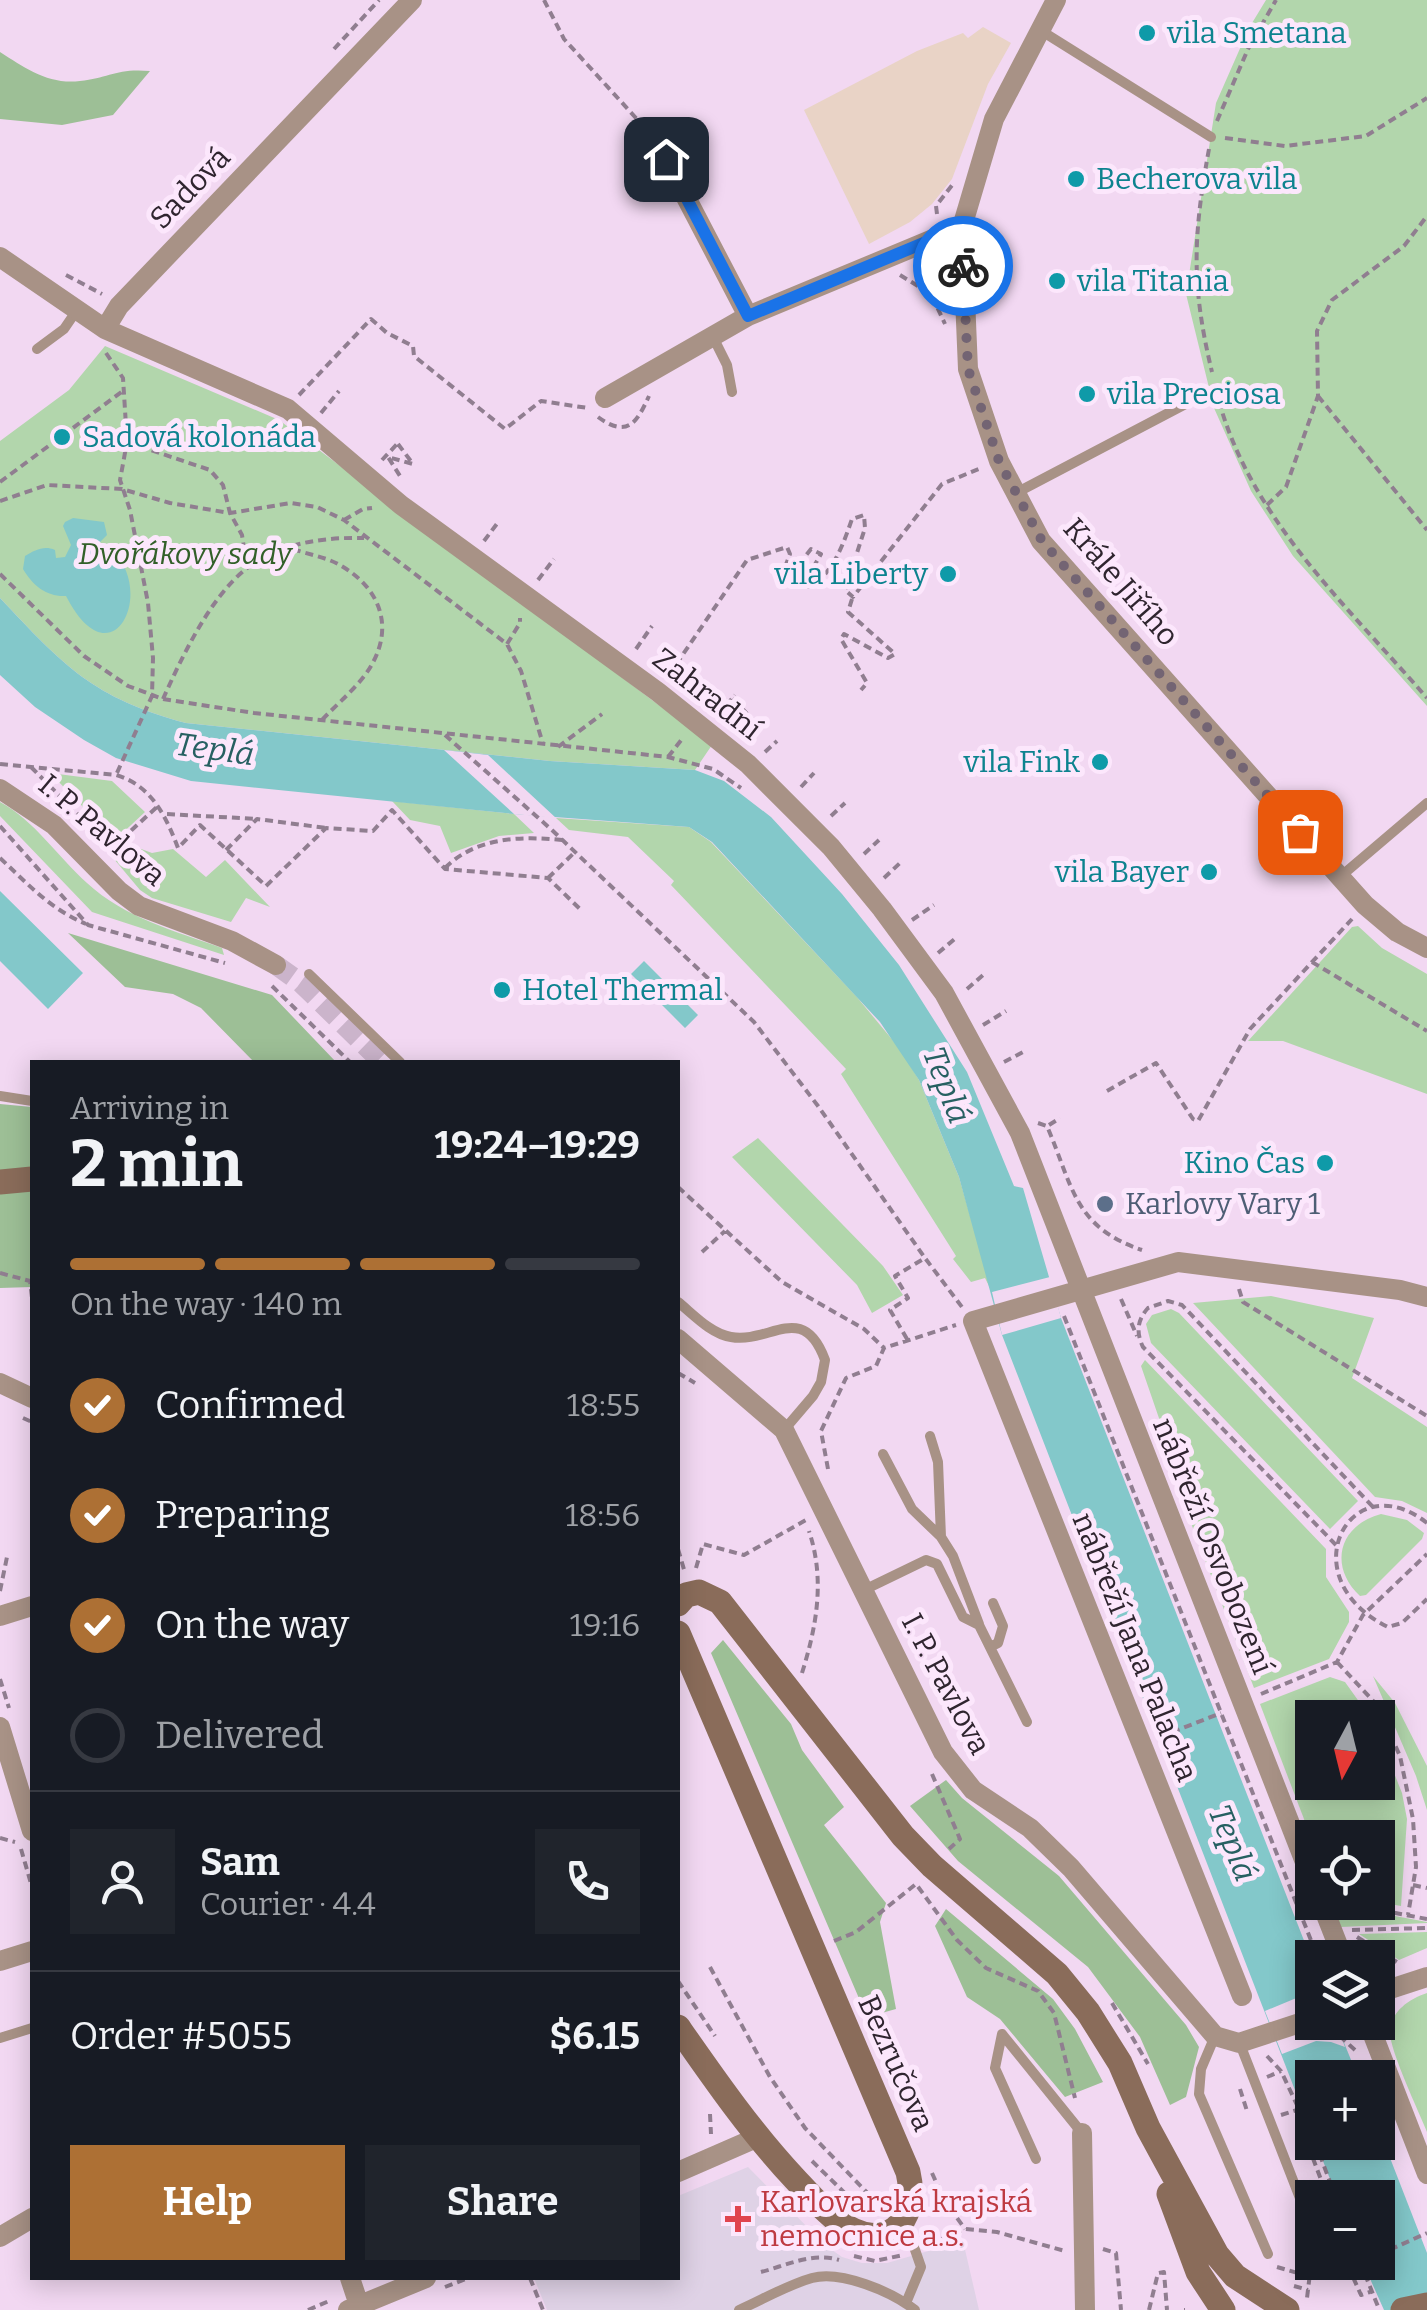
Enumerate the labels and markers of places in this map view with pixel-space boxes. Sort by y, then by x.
place label: vila Smetana [1166,15,1347,51]
marker: vila Smetana [1136,22,1158,44]
pin [624,117,709,202]
place label: Becherova vila [1096,161,1297,197]
marker: Becherova vila [1065,168,1087,190]
place label: vila Titania [1076,263,1229,299]
marker: vila Titania [1046,270,1068,292]
place label: vila Preciosa [1106,376,1281,412]
marker: vila Preciosa [1076,383,1098,405]
place label: Sadová kolonáda [82,419,316,455]
marker: Sadová kolonáda [51,426,73,448]
place label: vila Liberty [773,556,928,592]
marker: vila Liberty [937,563,959,585]
place label: vila Fink [962,744,1080,780]
marker: vila Fink [1089,751,1111,773]
pin [1258,790,1343,875]
place label: vila Bayer [1054,854,1189,890]
marker: vila Bayer [1198,861,1220,883]
place label: Hotel Thermal [522,972,723,1008]
marker: Hotel Thermal [491,979,513,1001]
place label: Kino Čas [1184,1145,1305,1181]
marker: Kino Čas [1314,1152,1336,1174]
place label: Karlovy Vary 1 [1125,1186,1320,1222]
marker: Karlovy Vary 1 [1094,1193,1116,1215]
place label: Karlovarská krajská nemocnice a.s. [760,2184,1032,2254]
marker: Karlovarská krajská nemocnice a.s. [725,2206,751,2232]

